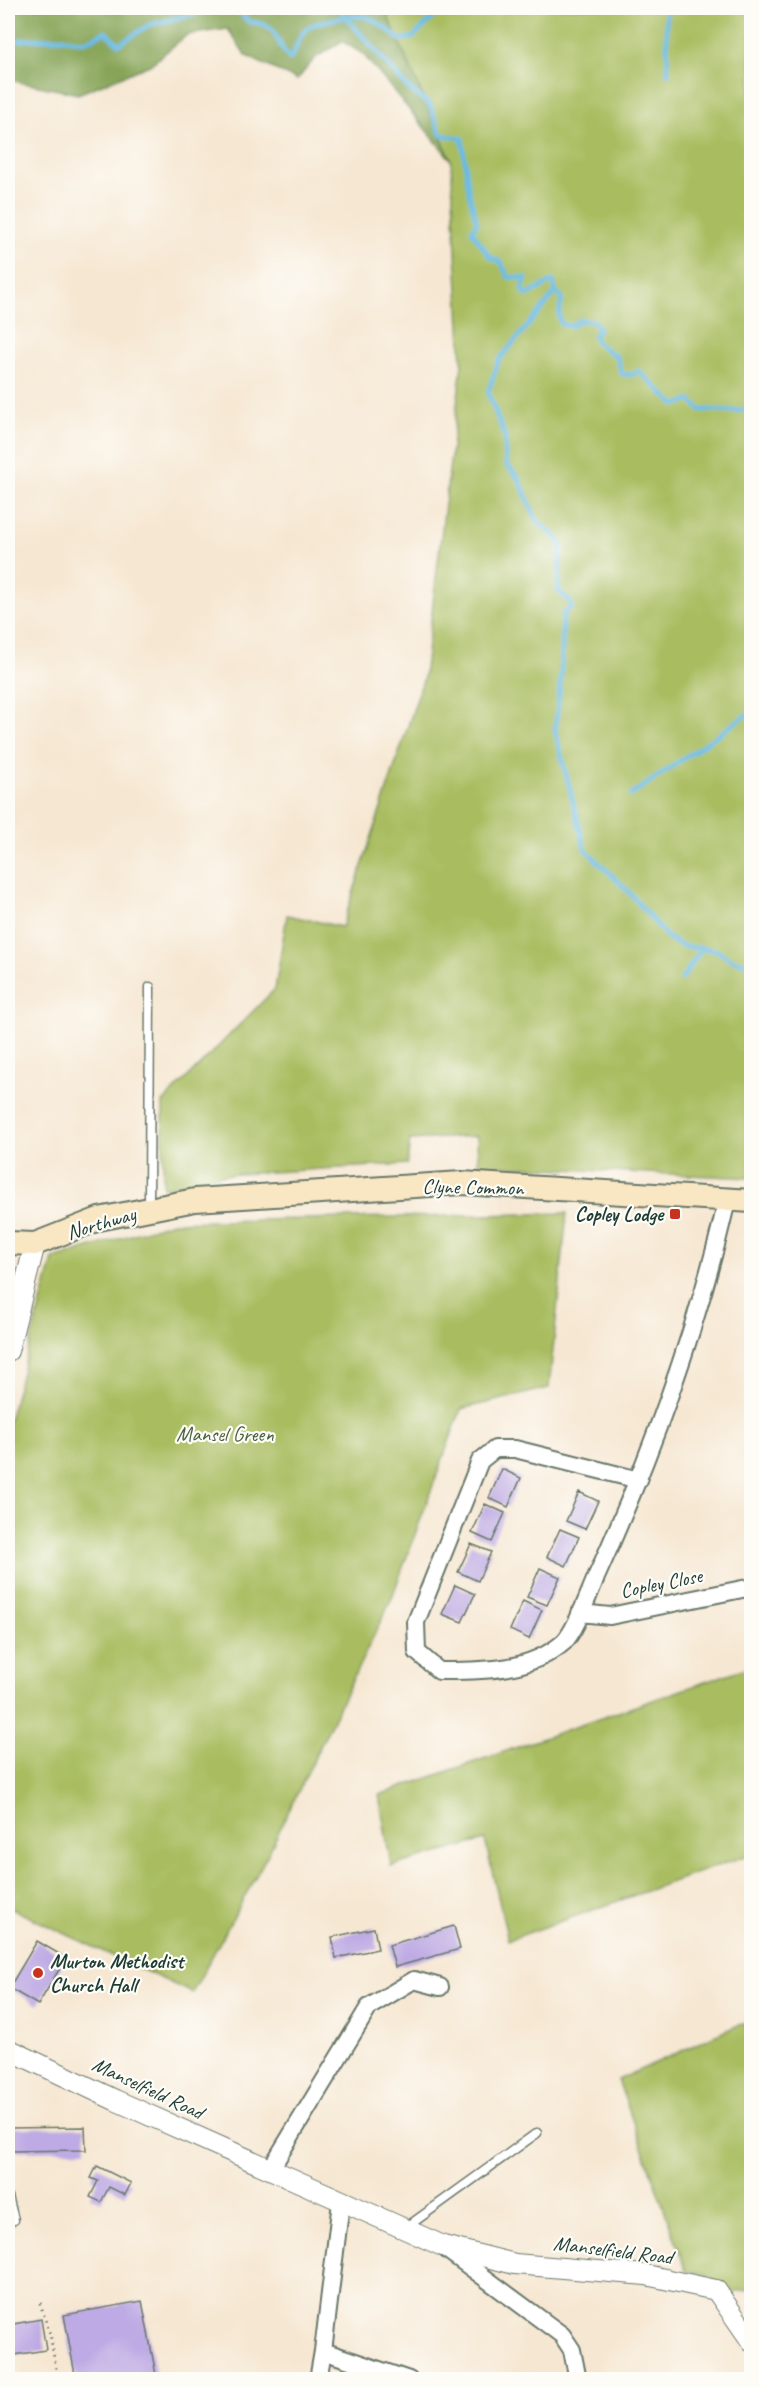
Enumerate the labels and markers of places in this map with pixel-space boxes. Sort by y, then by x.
place label: Copley Lodge [575,1201,665,1227]
marker: Copley Lodge [668,1207,682,1221]
place label: Murton Methodist Church Hall [50,1948,186,1998]
marker: Murton Methodist Church Hall [31,1966,45,1980]

